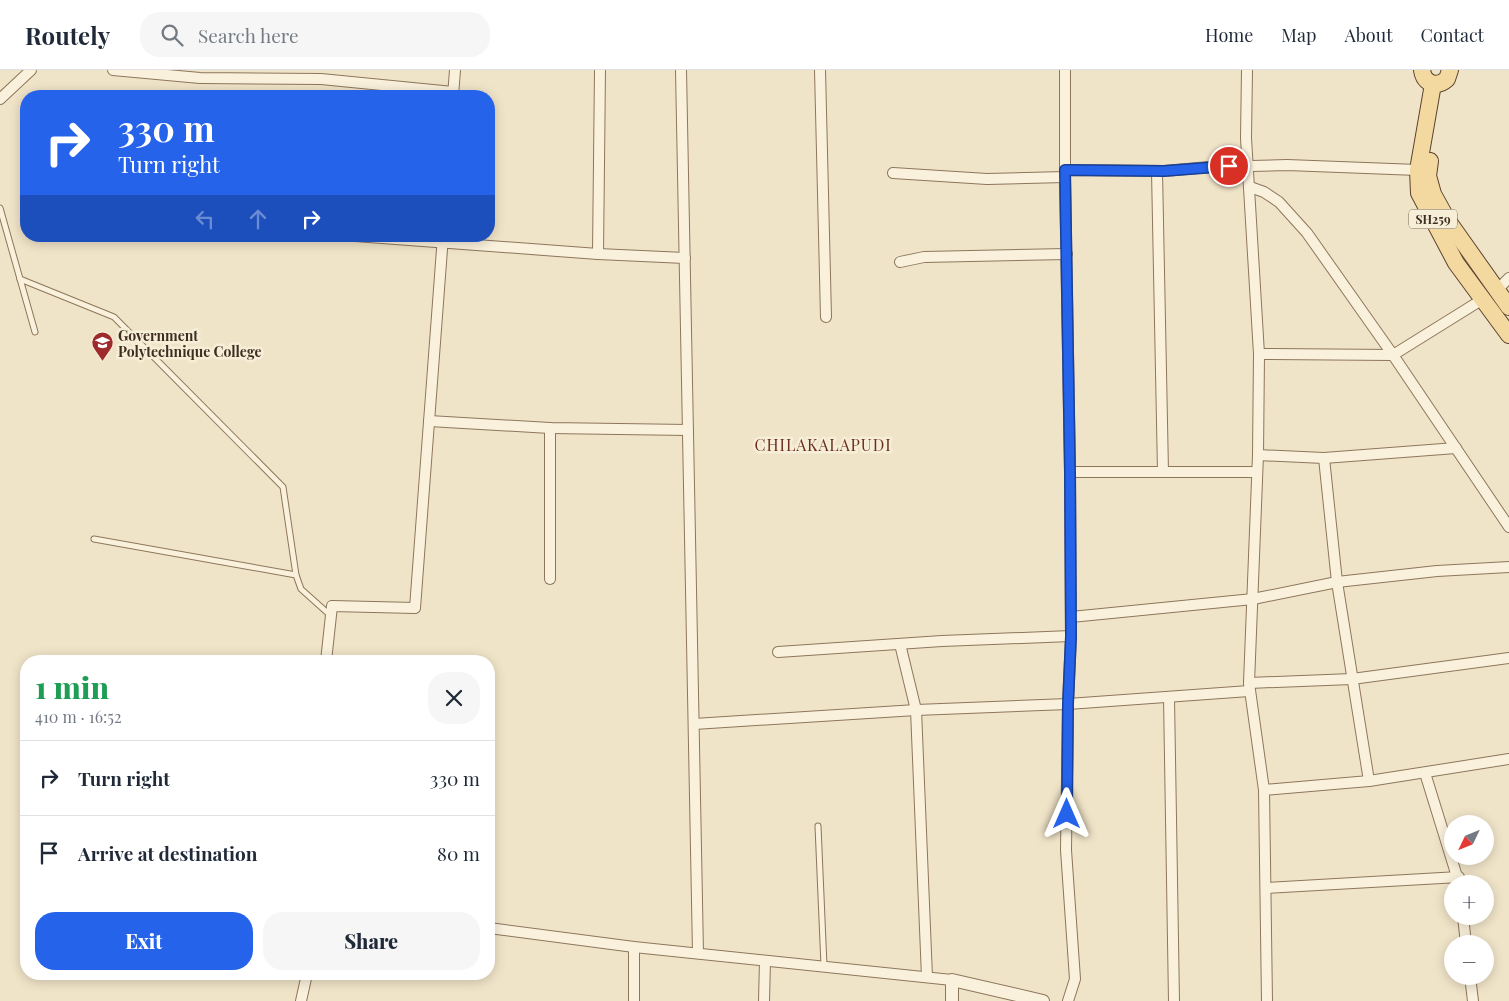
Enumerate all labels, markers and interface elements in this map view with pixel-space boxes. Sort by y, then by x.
search box [140,12,490,57]
text: Routely [25,19,110,51]
icon: search [158,21,186,49]
text: Search here [198,22,299,48]
text: Home [1205,23,1253,47]
text: Map [1281,23,1316,47]
text: About [1344,23,1393,47]
text: Contact [1421,23,1484,47]
text: 330 m [118,104,215,151]
icon: right [35,110,100,175]
pin [1208,145,1250,187]
text: Turn right [118,149,220,179]
icon: arrive [1215,152,1243,180]
icon: left [191,205,219,233]
icon: ahead [244,205,272,233]
icon: right [297,205,325,233]
road number: SH259 [1409,210,1457,228]
place label: Government Polytechnique College [118,326,261,361]
school or university icon: Government Polytechnique College [90,331,114,362]
district label: CHILAKALAPUDI [754,434,892,455]
text: 1 min [35,667,109,707]
button: close [428,672,480,724]
text: 410 m · 16:52 [35,706,122,727]
icon: right [35,764,63,792]
text: Turn right [78,765,170,791]
text: 330 m [430,765,480,791]
position arrow [1040,787,1092,839]
north arrow [1444,815,1494,865]
map controls [1444,815,1494,985]
icon: arrive [35,839,63,867]
text: Arrive at destination [78,840,258,866]
text: 80 m [437,840,480,866]
button: + [1444,875,1494,925]
button: Exit [35,912,253,970]
button: Share [263,912,480,970]
button: − [1444,935,1494,985]

